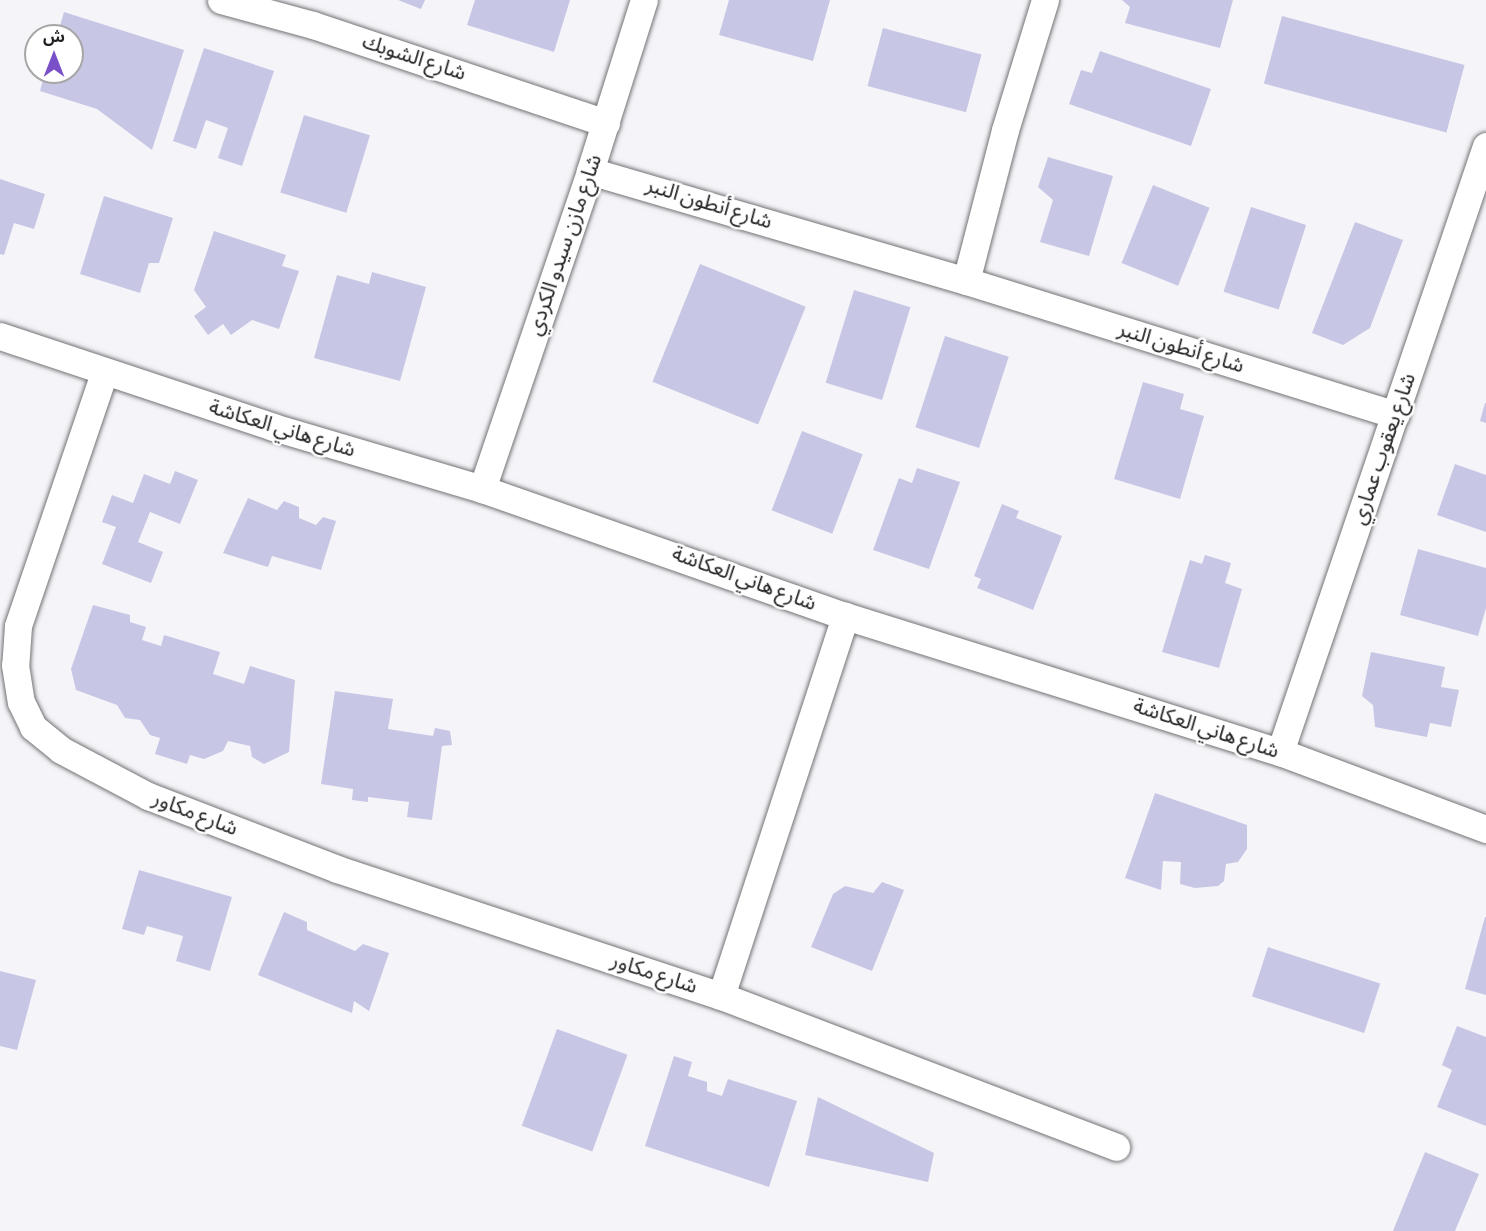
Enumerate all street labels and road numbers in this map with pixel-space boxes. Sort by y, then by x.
street label: شارع الشوبك [359,29,469,87]
street label: شارع مازن سيدو الكردي [522,151,608,339]
street label: شارع أنطون النبر [643,173,775,235]
street label: شارع أنطون النبر [1115,317,1247,379]
street label: شارع يعقوب عماري [1346,370,1422,528]
street label: شارع هاني العكاشة [206,395,358,463]
street label: شارع هاني العكاشة [668,541,820,617]
street label: شارع هاني العكاشة [1130,694,1282,764]
street label: شارع مكاور [149,786,241,842]
street label: شارع مكاور [608,948,700,1000]

